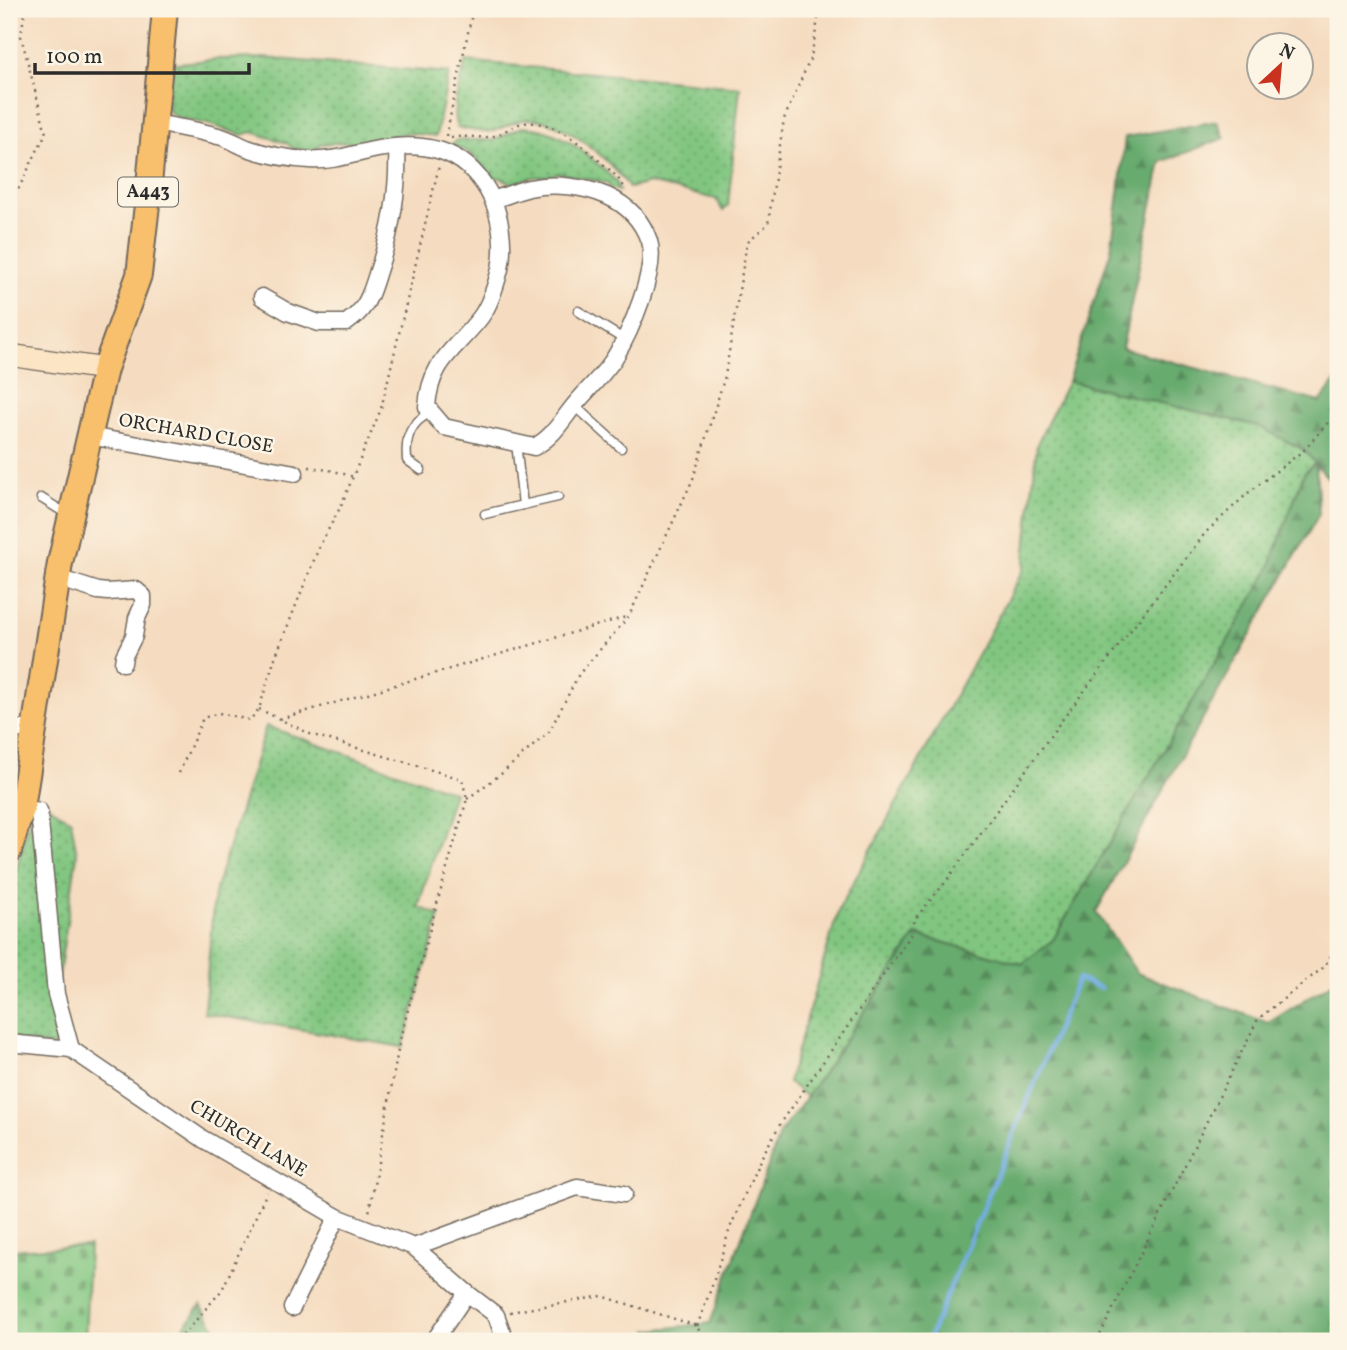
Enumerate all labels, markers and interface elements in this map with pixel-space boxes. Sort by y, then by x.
scale bar [35,32,248,76]
north arrow [1246,32,1316,102]
text: N [1275,38,1299,67]
text: 100 m [46,43,103,72]
road number: A443 [118,177,178,206]
street label: ORCHARD CLOSE [117,408,275,460]
street label: CHURCH LANE [184,1094,312,1184]

